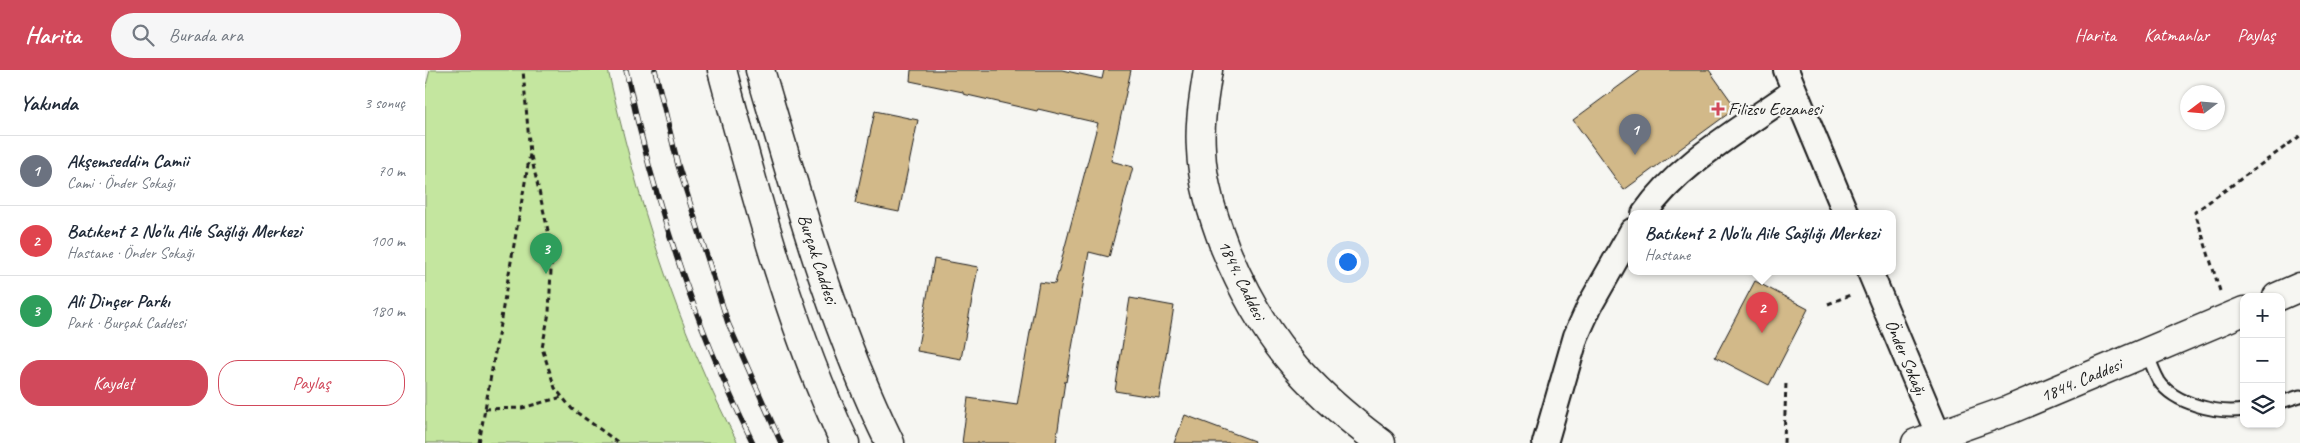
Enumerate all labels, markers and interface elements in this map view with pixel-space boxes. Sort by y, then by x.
search box [111,13,461,58]
text: Harita [25,20,81,50]
icon: search [129,21,157,49]
text: Burada ara [169,23,243,47]
text: Harita [2075,24,2116,46]
text: Katmanlar [2144,24,2209,46]
text: Paylaş [2237,24,2275,46]
north arrow [2180,85,2225,130]
text: Yakında [20,90,78,116]
text: 3 sonuç [364,93,405,113]
place label: Filizsu Eczanesi [1728,98,1824,120]
marker: Filizsu Eczanesi [1712,103,1724,115]
pin: 1 [1619,114,1651,155]
text: Akşemseddin Camii [67,149,189,173]
text: 1 [32,161,40,181]
text: 70 m [378,161,405,181]
text: Cami · Önder Sokağı [67,173,175,193]
popup [1628,210,1896,275]
street label: Burçak Caddesi [793,211,844,309]
text: Batıkent 2 No'lu Aile Sağlığı Merkezi [67,219,302,243]
text: Batıkent 2 No'lu Aile Sağlığı Merkezi [1645,221,1879,245]
text: 2 [32,231,40,251]
text: 100 m [371,231,405,251]
pin: 3 [530,233,562,274]
street label: 1844. Caddesi [1213,236,1272,326]
text: Hastane · Önder Sokağı [67,243,194,263]
text: Hastane [1645,245,1690,265]
your location [1335,249,1361,275]
text: Ali Dinçer Parkı [67,289,170,313]
pin: 2 [1746,292,1778,333]
map controls [2240,293,2285,428]
button: + [2240,293,2285,338]
text: 3 [32,301,40,321]
text: 180 m [371,301,405,321]
text: Park · Burçak Caddesi [67,313,186,333]
street label: Önder Sokağı [1880,316,1932,399]
button: − [2240,338,2285,383]
street label: 1844. Caddesi [2037,352,2127,407]
button: Kaydet [20,360,208,406]
button: Paylaş [218,360,405,406]
button: layers [2240,383,2285,428]

